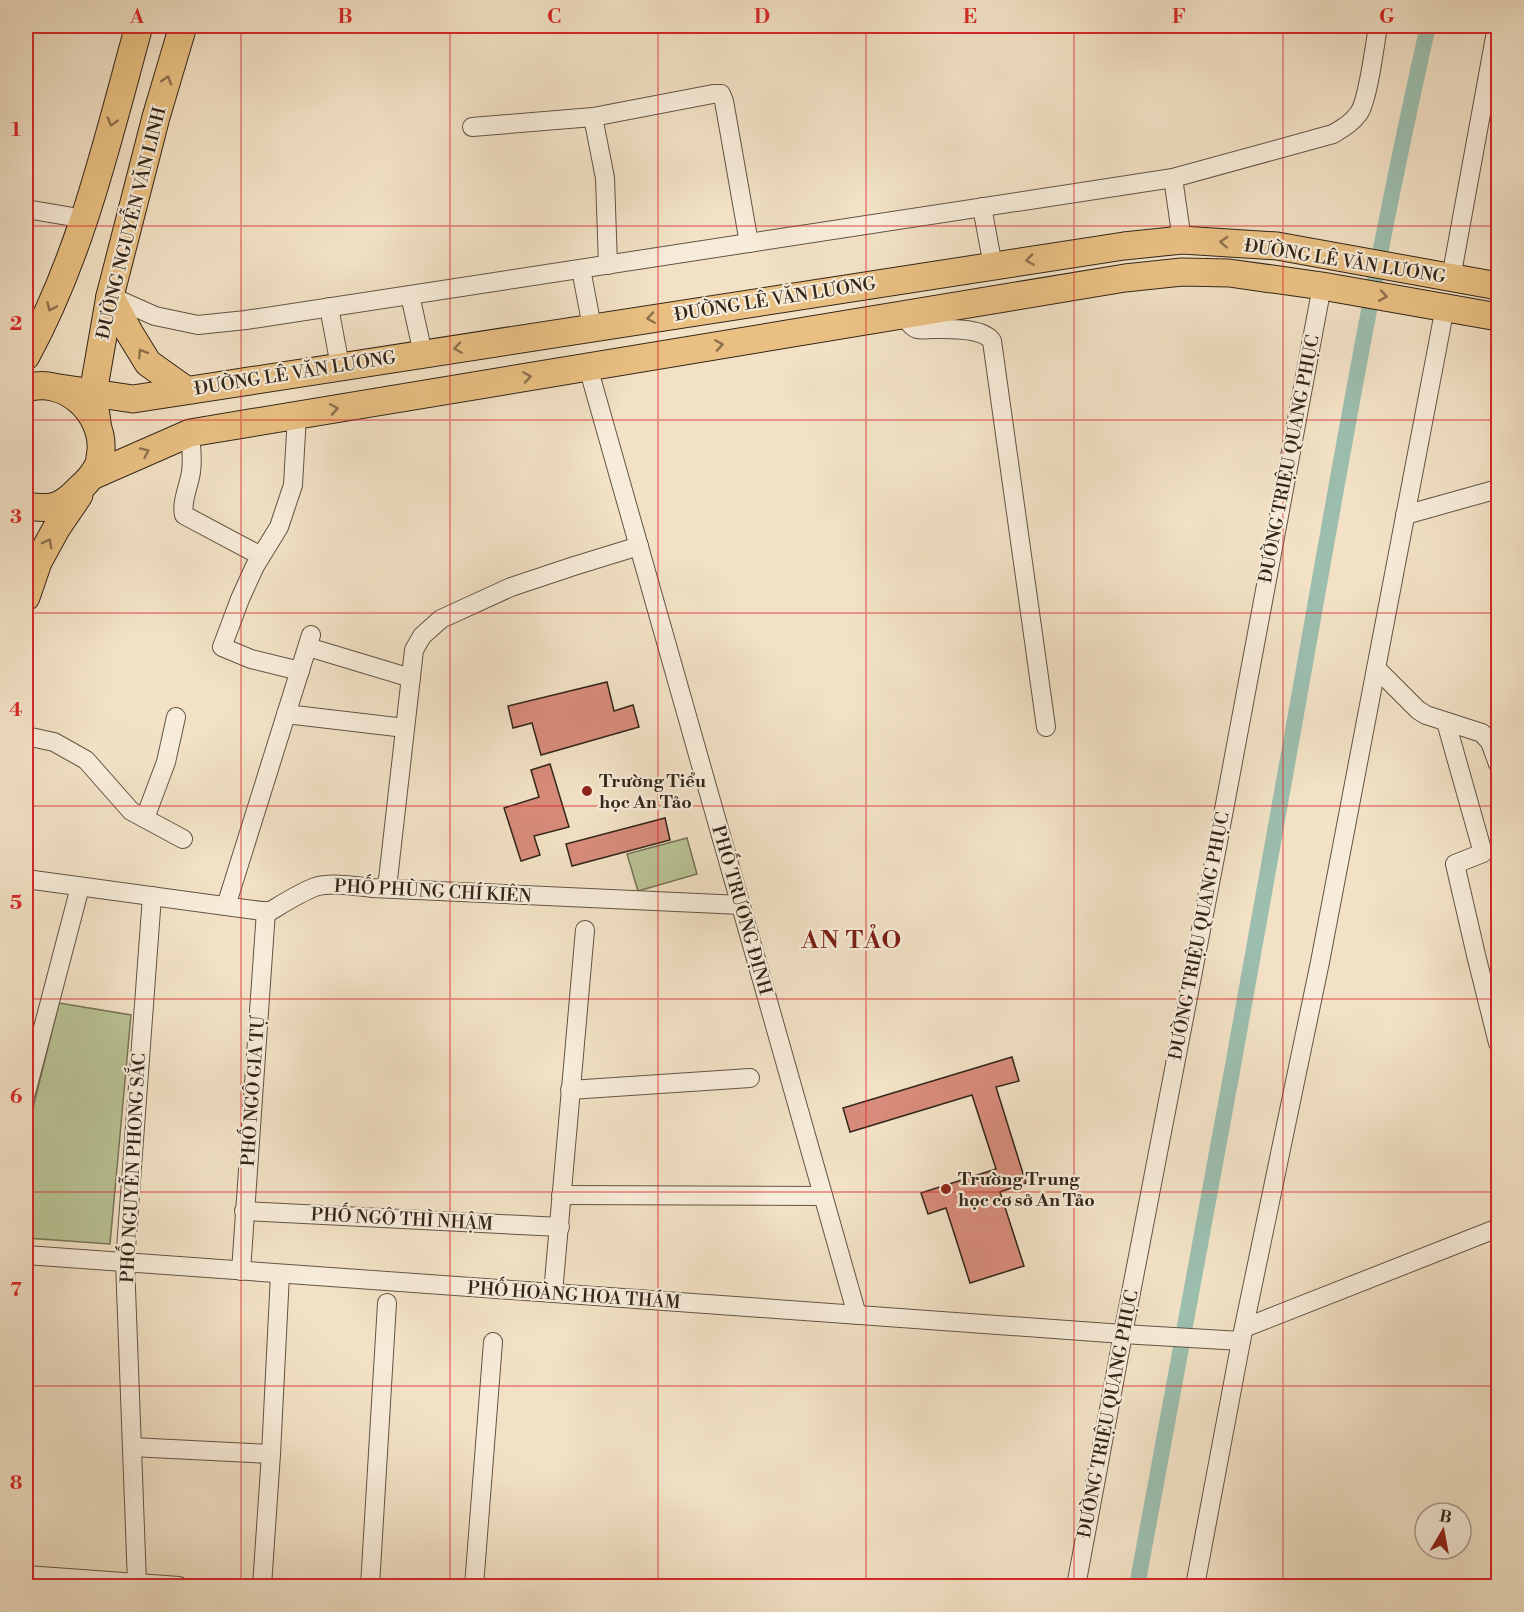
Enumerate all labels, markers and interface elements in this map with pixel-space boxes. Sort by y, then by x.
text: A [129,5,145,30]
text: B [337,5,353,30]
text: C [547,5,561,30]
text: D [754,5,770,30]
text: E [963,5,977,30]
text: F [1172,5,1186,30]
text: G [1379,5,1395,30]
one-way arrow [160,75,172,86]
street label: ĐƯỜNG NGUYỄN VĂN LINH [89,103,172,342]
one-way arrow [107,116,119,127]
text: 1 [11,118,21,143]
street label: ĐƯỜNG LÊ VĂN LƯƠNG [1243,234,1448,289]
one-way arrow [1219,235,1228,248]
one-way arrow [1026,253,1036,266]
street label: ĐƯỜNG LÊ VĂN LƯƠNG [673,272,878,327]
one-way arrow [1378,290,1388,302]
one-way arrow [46,301,58,312]
text: 2 [10,312,22,337]
one-way arrow [646,312,655,324]
street label: ĐƯỜNG TRIỆU QUANG PHỤC [1254,333,1325,585]
one-way arrow [714,339,724,352]
one-way arrow [453,341,463,354]
street label: ĐƯỜNG LÊ VĂN LƯƠNG [193,346,398,401]
one-way arrow [138,348,149,359]
one-way arrow [521,371,531,384]
one-way arrow [329,403,339,416]
one-way arrow [139,448,150,460]
text: 3 [10,505,22,530]
one-way arrow [41,539,52,549]
text: 4 [9,698,23,723]
place label: Trường Tiểu học An Tảo [599,770,706,814]
marker: Trường Tiểu học An Tảo [580,784,594,798]
street label: ĐƯỜNG TRIỆU QUANG PHỤC [1164,810,1235,1062]
street label: PHỐ TRƯƠNG ĐỊNH [706,822,779,998]
street label: PHỐ PHÙNG CHÍ KIÊN [334,873,533,908]
text: 5 [10,891,22,916]
district label: AN TẢO [800,924,903,956]
street label: PHỐ NGÔ GIA TỰ [235,1014,270,1167]
street label: PHỐ NGUYỄN PHONG SẮC [113,1052,151,1283]
text: 6 [10,1085,23,1110]
place label: Trường Trung học cơ sở An Tảo [958,1168,1095,1212]
marker: Trường Trung học cơ sở An Tảo [939,1182,953,1196]
street label: PHỐ NGÔ THÌ NHẬM [310,1201,494,1236]
street label: PHỐ HOÀNG HOA THÁM [467,1275,681,1314]
text: 7 [10,1278,22,1303]
street label: ĐƯỜNG TRIỆU QUANG PHỤC [1073,1288,1144,1540]
text: 8 [10,1471,23,1496]
north arrow [1413,1501,1473,1561]
text: B [1438,1506,1453,1528]

